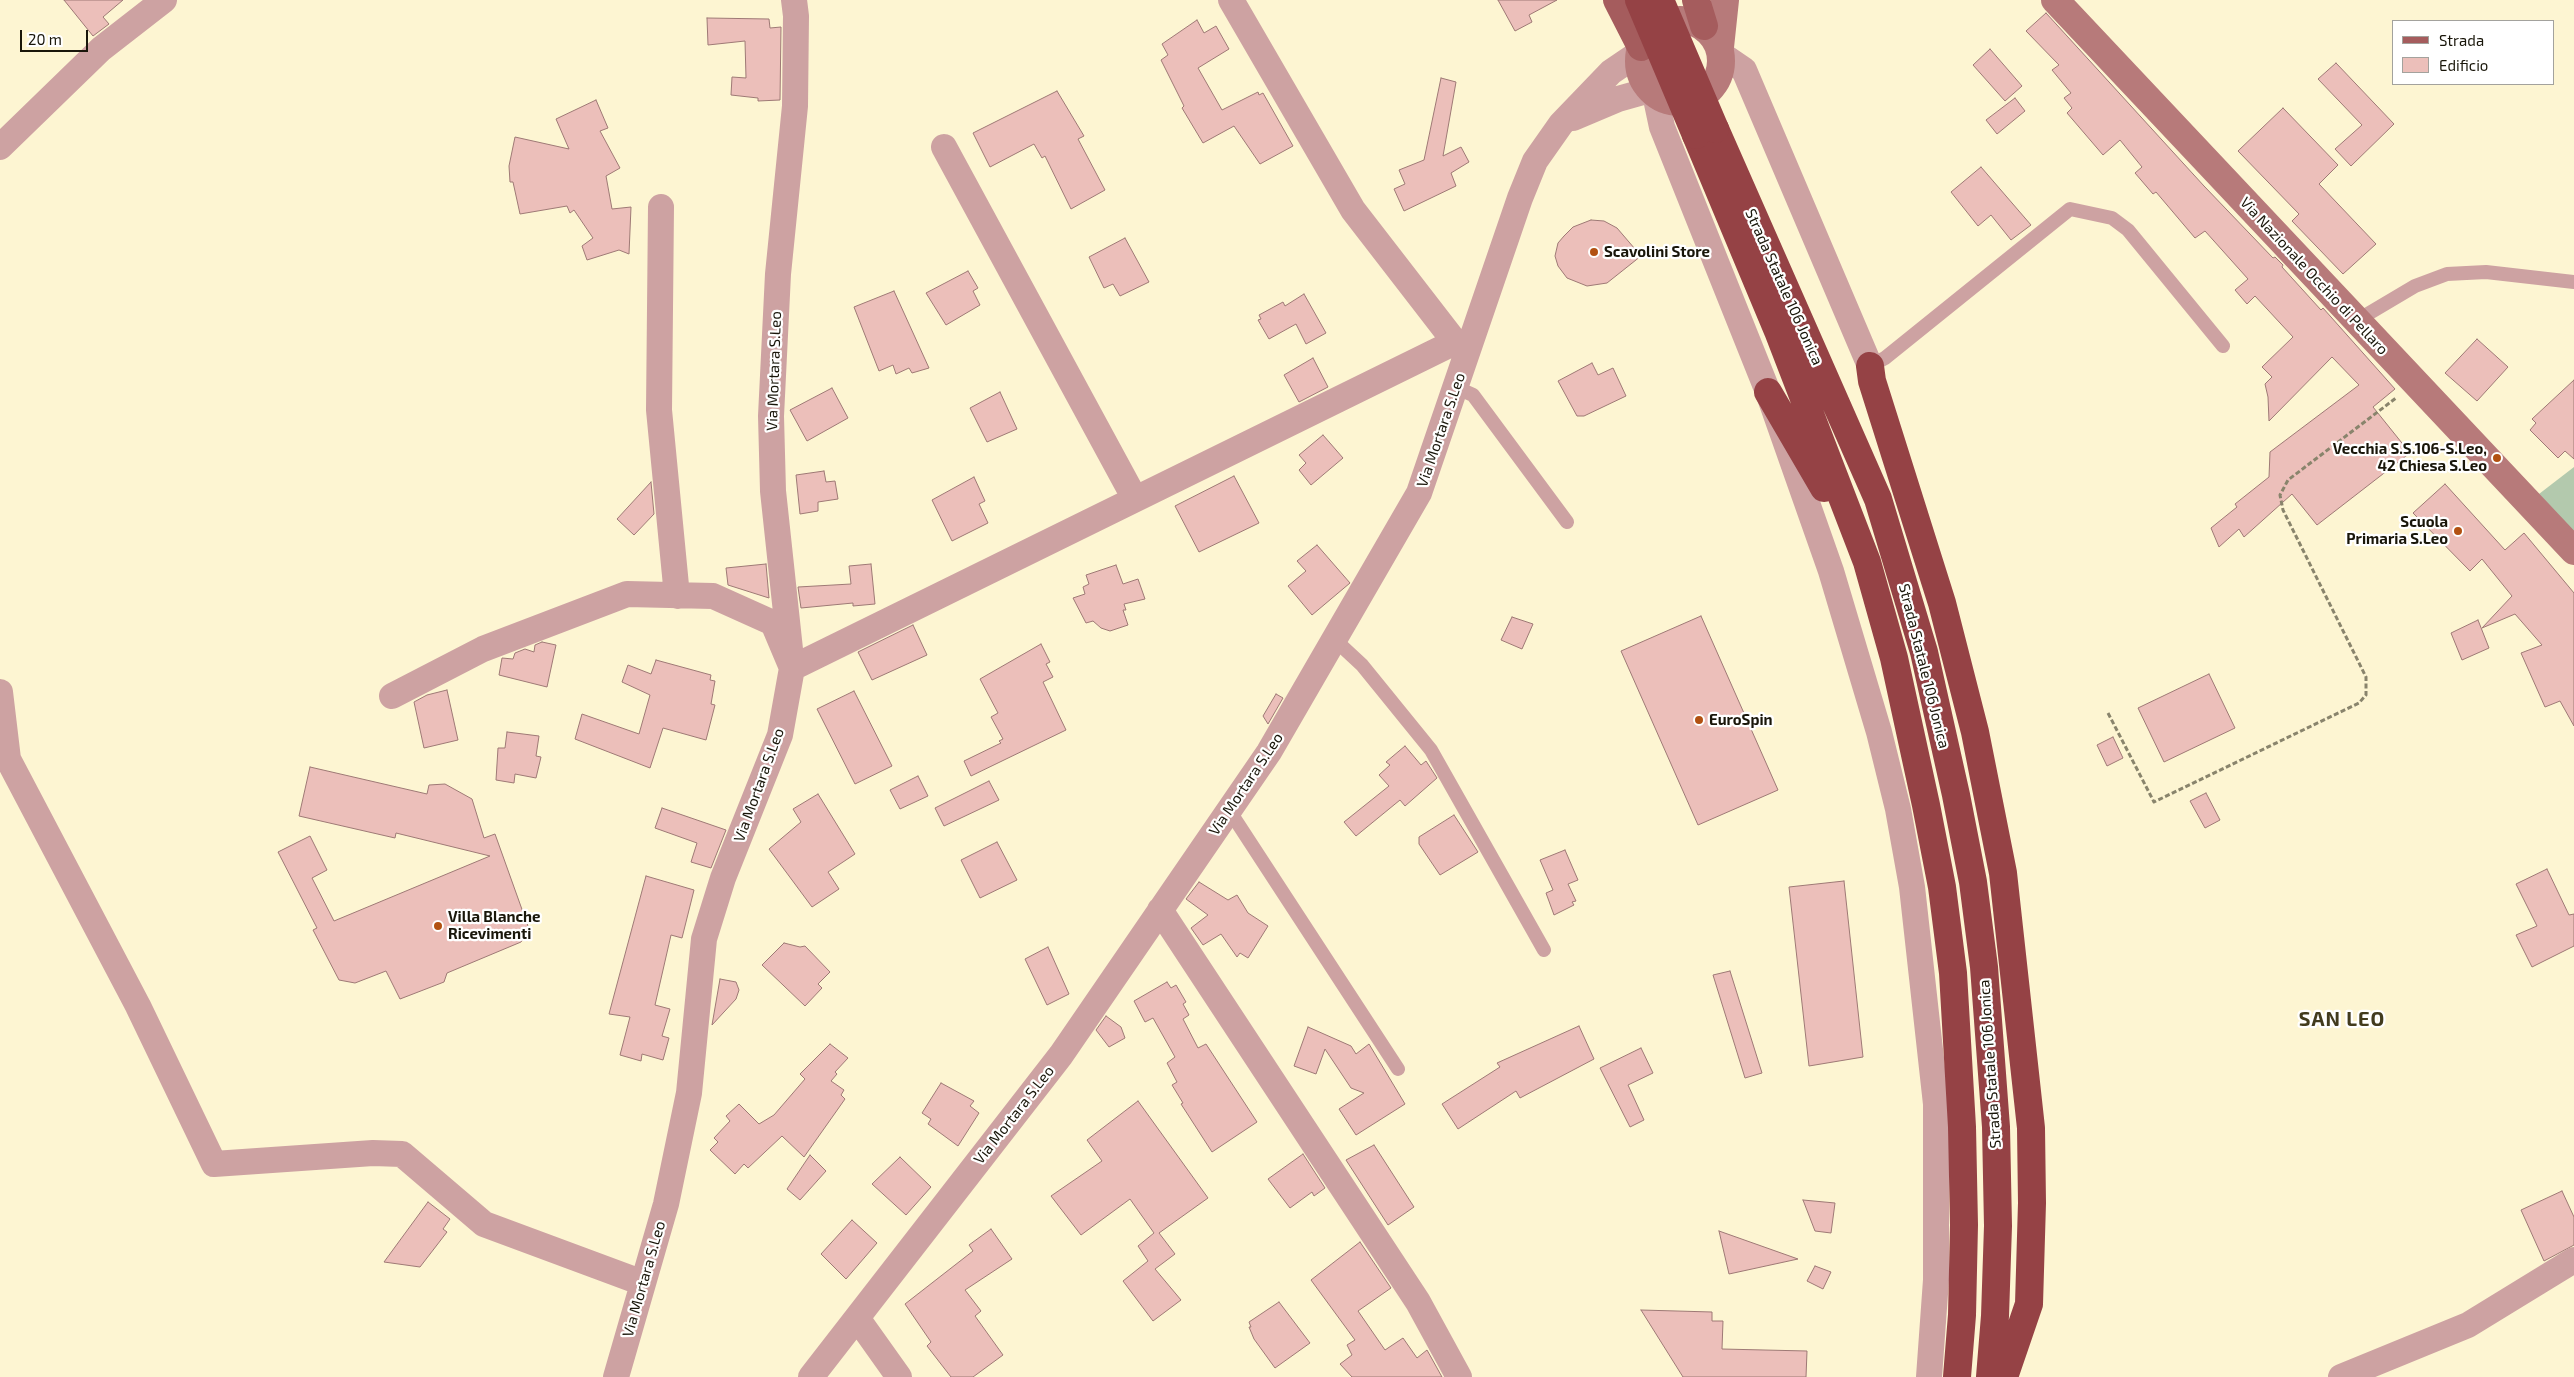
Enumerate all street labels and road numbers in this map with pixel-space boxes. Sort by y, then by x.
street label: Via Nazionale Occhio di Pellaro [2236,194,2392,358]
street label: Strada Statale 106 Jonica [1741,206,1827,368]
street label: Via Mortara S.Leo [763,311,785,431]
street label: Via Mortara S.Leo [1413,370,1469,490]
street label: Strada Statale 106 Jonica [1895,582,1953,750]
street label: Via Mortara S.Leo [730,726,788,844]
street label: Via Mortara S.Leo [1205,729,1287,839]
street label: Strada Statale 106 Jonica [1975,979,2005,1149]
street label: Via Mortara S.Leo [970,1062,1058,1168]
street label: Via Mortara S.Leo [619,1219,669,1339]

